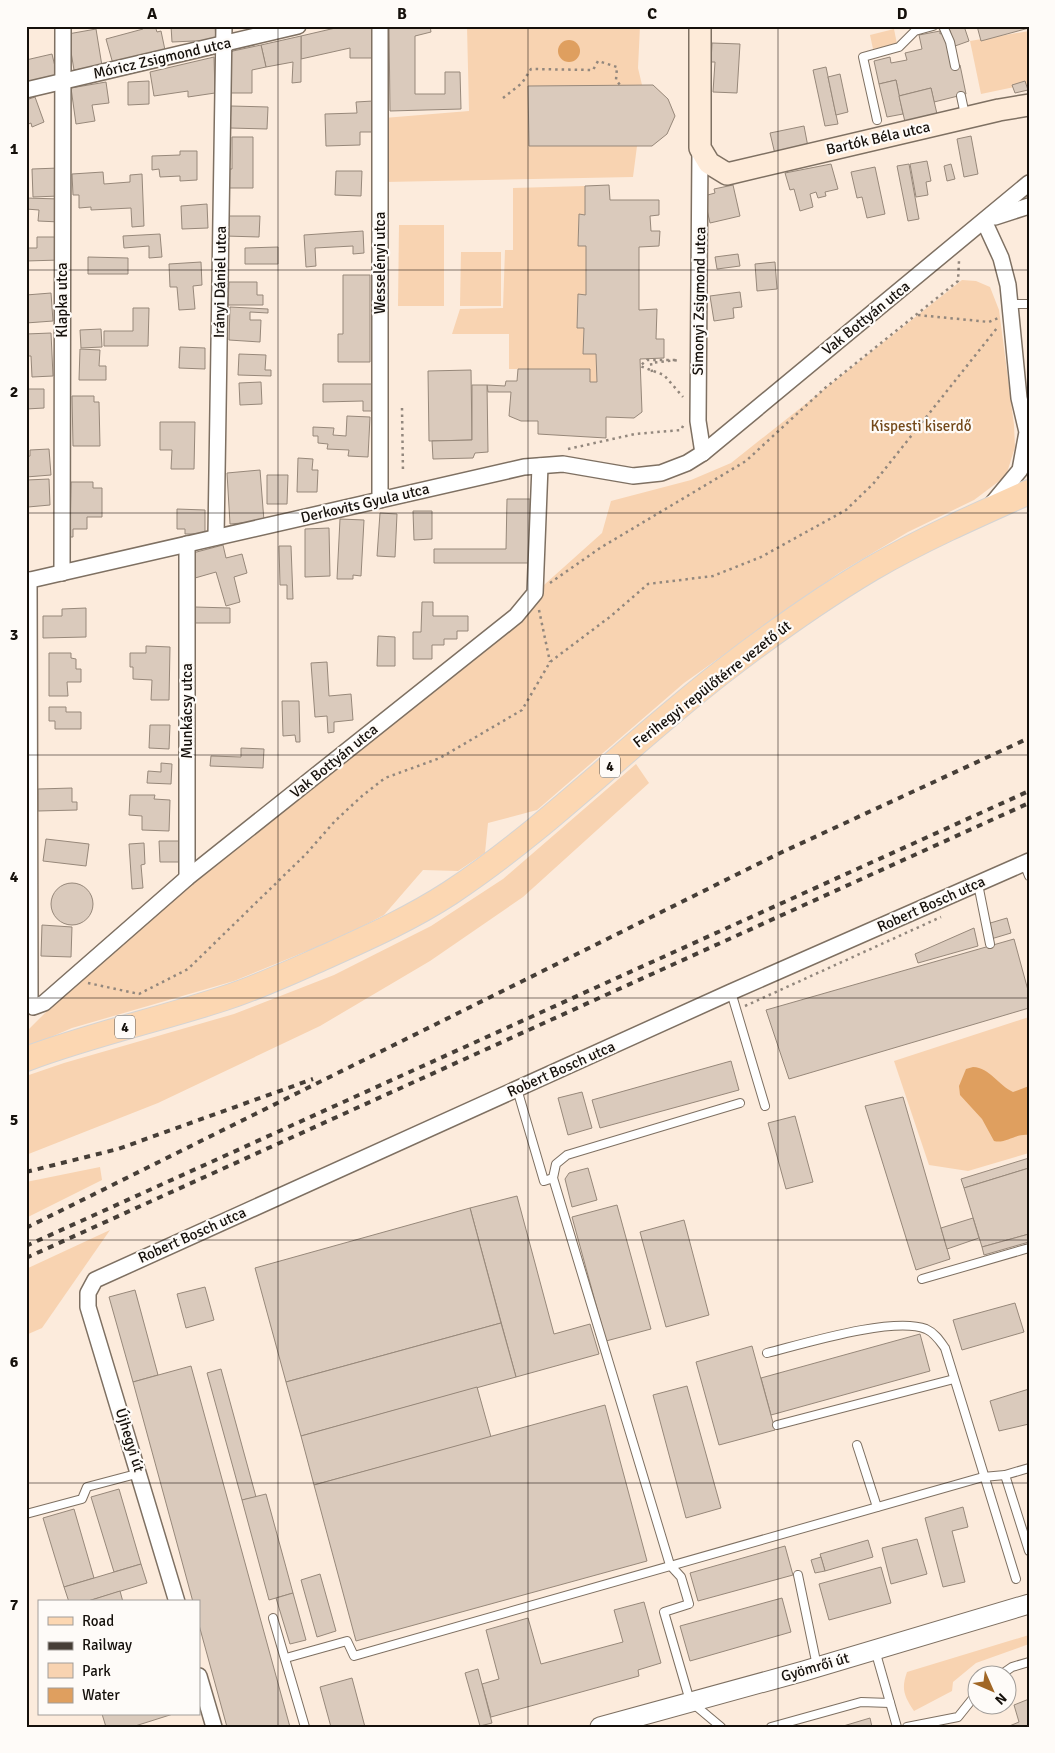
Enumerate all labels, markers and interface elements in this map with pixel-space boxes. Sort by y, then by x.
text: A [147,4,158,24]
text: B [397,4,407,24]
text: C [647,4,657,24]
text: D [897,4,908,24]
street label: Móricz Zsigmond utca [91,33,233,83]
street label: Bartók Béla utca [824,117,932,159]
text: 1 [10,139,19,159]
street label: Wesselényi utca [371,212,389,314]
street label: Irányi Dániel utca [210,226,230,338]
street label: Simonyi Zsigmond utca [689,226,709,376]
street label: Klapka utca [53,262,71,338]
street label: Vak Bottyán utca [818,277,914,359]
text: 2 [10,382,18,402]
park label: Kispesti kiserdő [870,417,972,435]
street label: Derkovits Gyula utca [299,479,431,527]
street label: Ferihegyi repülőtérre vezető út [629,617,795,751]
text: 3 [10,625,18,645]
street label: Munkácsy utca [178,663,196,759]
street label: Vak Bottyán utca [286,720,382,802]
road number: 4 [600,754,620,778]
text: 4 [10,867,19,887]
street label: Robert Bosch utca [874,872,988,936]
road number: 4 [115,1016,135,1038]
street label: Robert Bosch utca [504,1037,618,1101]
text: 5 [10,1110,18,1130]
street label: Robert Bosch utca [135,1203,249,1267]
text: 6 [10,1352,19,1372]
street label: Újhegyi út [112,1406,149,1474]
text: 7 [10,1595,19,1615]
legend [38,1600,200,1716]
text: Road [82,1612,114,1630]
text: Railway [82,1636,132,1654]
street label: Gyömrői út [779,1649,851,1685]
text: Park [82,1662,111,1680]
north arrow [968,1666,1018,1716]
text: Water [82,1686,120,1704]
text: N [991,1689,1010,1708]

